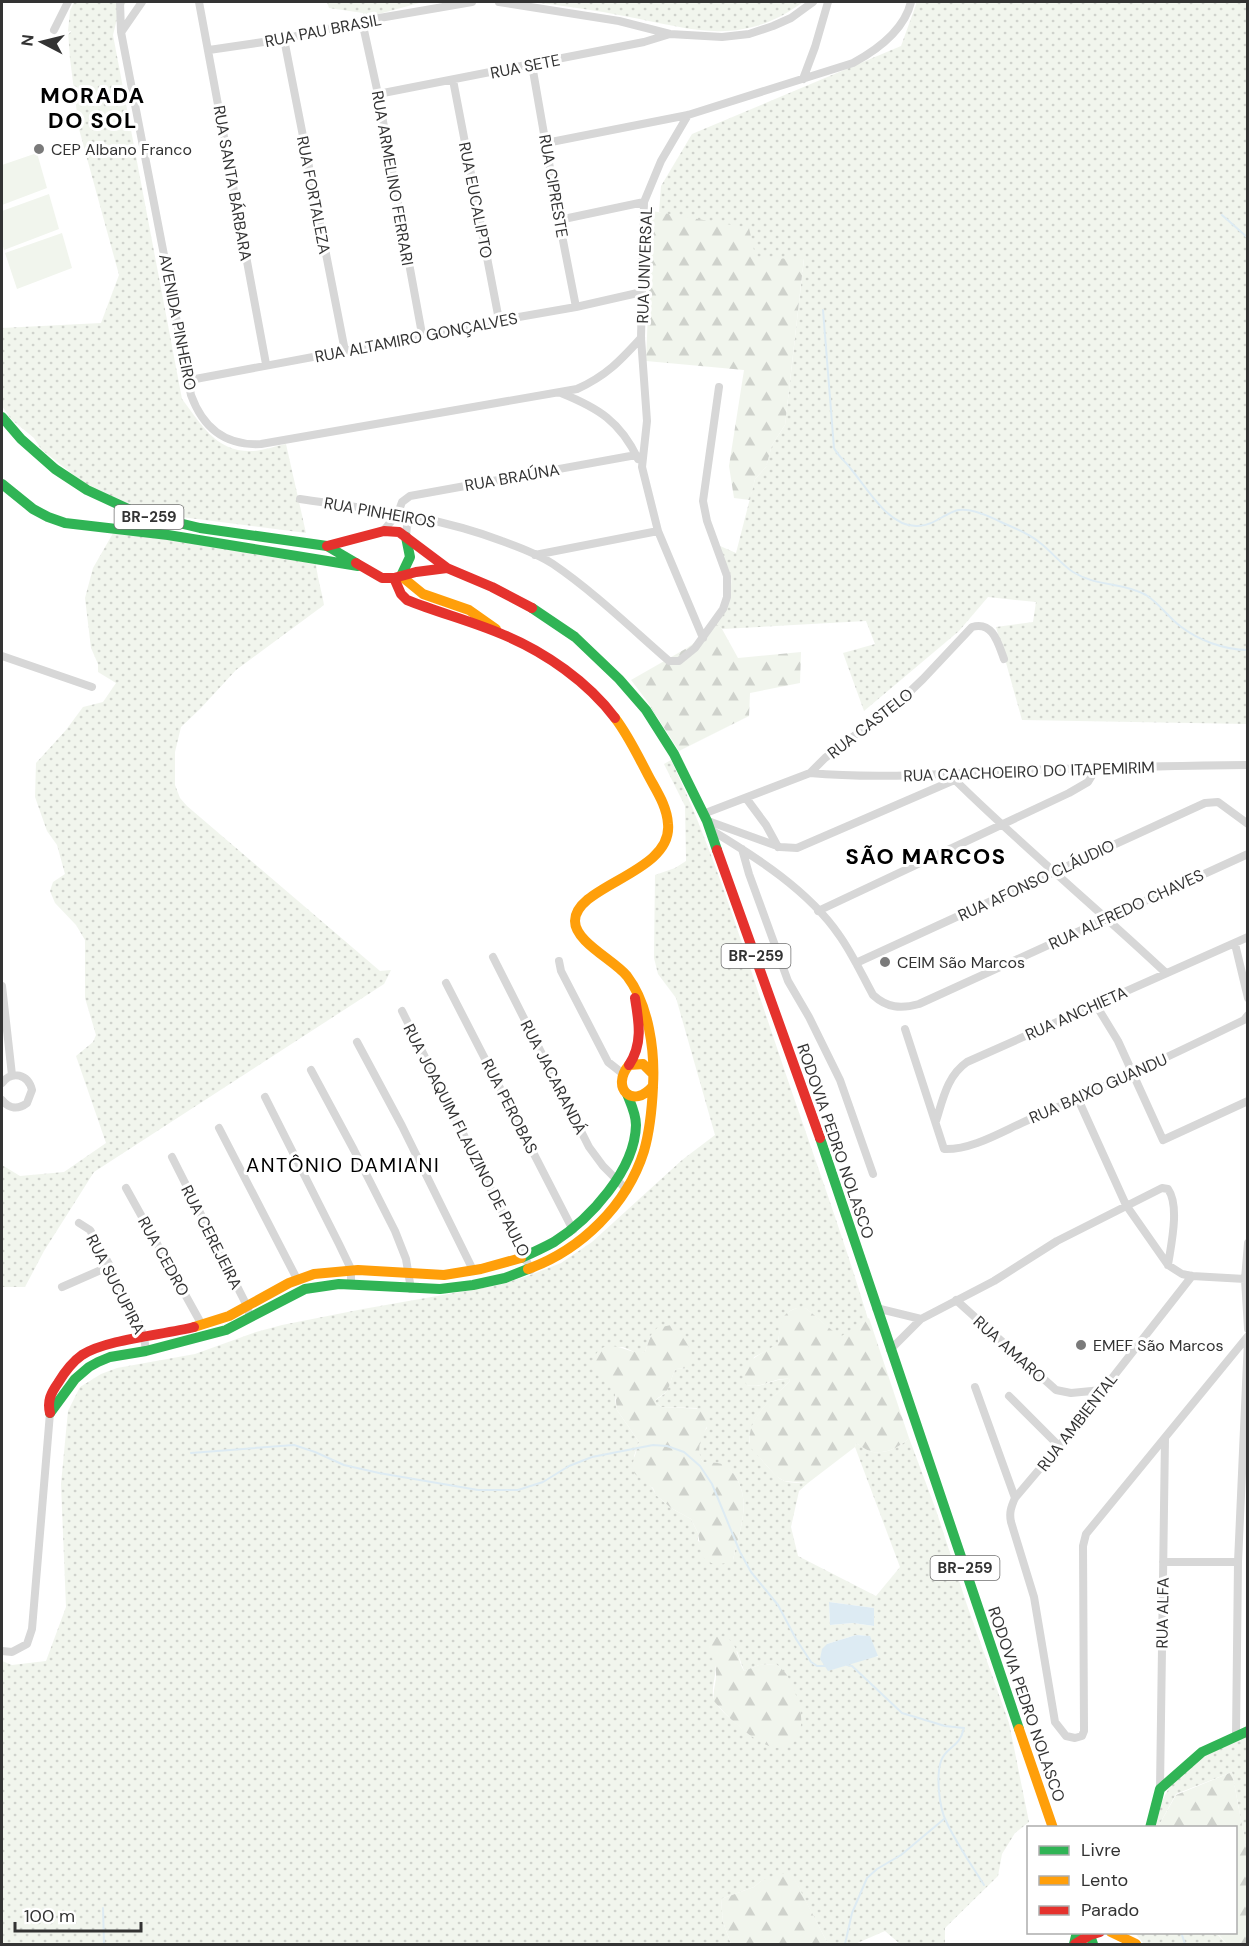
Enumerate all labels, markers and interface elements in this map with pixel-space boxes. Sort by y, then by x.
street label: RUA PAU BRASIL [263,9,383,52]
north arrow [12,12,72,72]
text: N [16,33,39,47]
street label: RUA SETE [488,49,562,84]
district label: MORADA DO SOL [40,81,146,135]
street label: RUA ARMELINO FERRARI [367,89,418,267]
street label: RUA SANTA BÁRBARA [208,104,257,263]
street label: RUA CIPRESTE [534,133,573,239]
street label: RUA FORTALEZA [292,134,335,256]
place label: CEP Albano Franco [51,139,192,160]
street label: RUA EUCALIPTO [454,140,497,260]
marker: CEP Albano Franco [32,142,46,156]
street label: RUA UNIVERSAL [632,206,657,324]
street label: AVENIDA PINHEIRO [154,252,201,392]
street label: RUA ALTAMIRO GONÇALVES [313,308,519,367]
street label: RUA BRAÚNA [463,459,561,496]
street label: RUA PINHEIROS [322,492,438,533]
road number: BR-259 [114,505,184,529]
street label: RUA CASTELO [823,683,917,763]
street label: RUA CAACHOEIRO DO ITAPEMIRIM [903,757,1155,786]
street label: RUA AFONSO CLÁUDIO [954,835,1118,926]
district label: SÃO MARCOS [845,842,1007,871]
street label: RUA ALFREDO CHAVES [1045,864,1207,955]
road number: BR-259 [722,944,790,968]
place label: CEIM São Marcos [897,952,1025,973]
marker: CEIM São Marcos [878,955,892,969]
street label: RUA ANCHIETA [1022,981,1131,1045]
street label: RUA JACARANDÁ [516,1016,592,1138]
street label: RUA JOAQUIM FLAUZINO DE PAULO [399,1020,535,1260]
street label: RODOVIA PEDRO NOLASCO [792,1041,879,1242]
street label: RUA BAIXO GUANDU [1026,1049,1171,1128]
street label: RUA PEROBAS [477,1055,543,1157]
district label: ANTÔNIO DAMIANI [246,1152,440,1178]
street label: RUA CEREJEIRA [176,1182,247,1293]
street label: RUA CEDRO [133,1213,194,1300]
street label: RUA SUCUPIRA [81,1231,150,1338]
street label: RUA AMARO [969,1311,1050,1388]
place label: EMEF São Marcos [1093,1335,1224,1356]
marker: EMEF São Marcos [1074,1338,1088,1352]
street label: RUA AMBIENTAL [1033,1369,1122,1476]
road number: BR-259 [930,1556,1000,1580]
street label: RUA ALFA [1151,1577,1174,1649]
street label: RODOVIA PEDRO NOLASCO [983,1604,1070,1805]
legend [1027,1826,1237,1934]
text: Livre [1081,1838,1121,1862]
text: Lento [1081,1868,1128,1892]
scale bar [15,1895,141,1933]
text: Parado [1081,1898,1139,1922]
text: 100 m [24,1904,75,1928]

